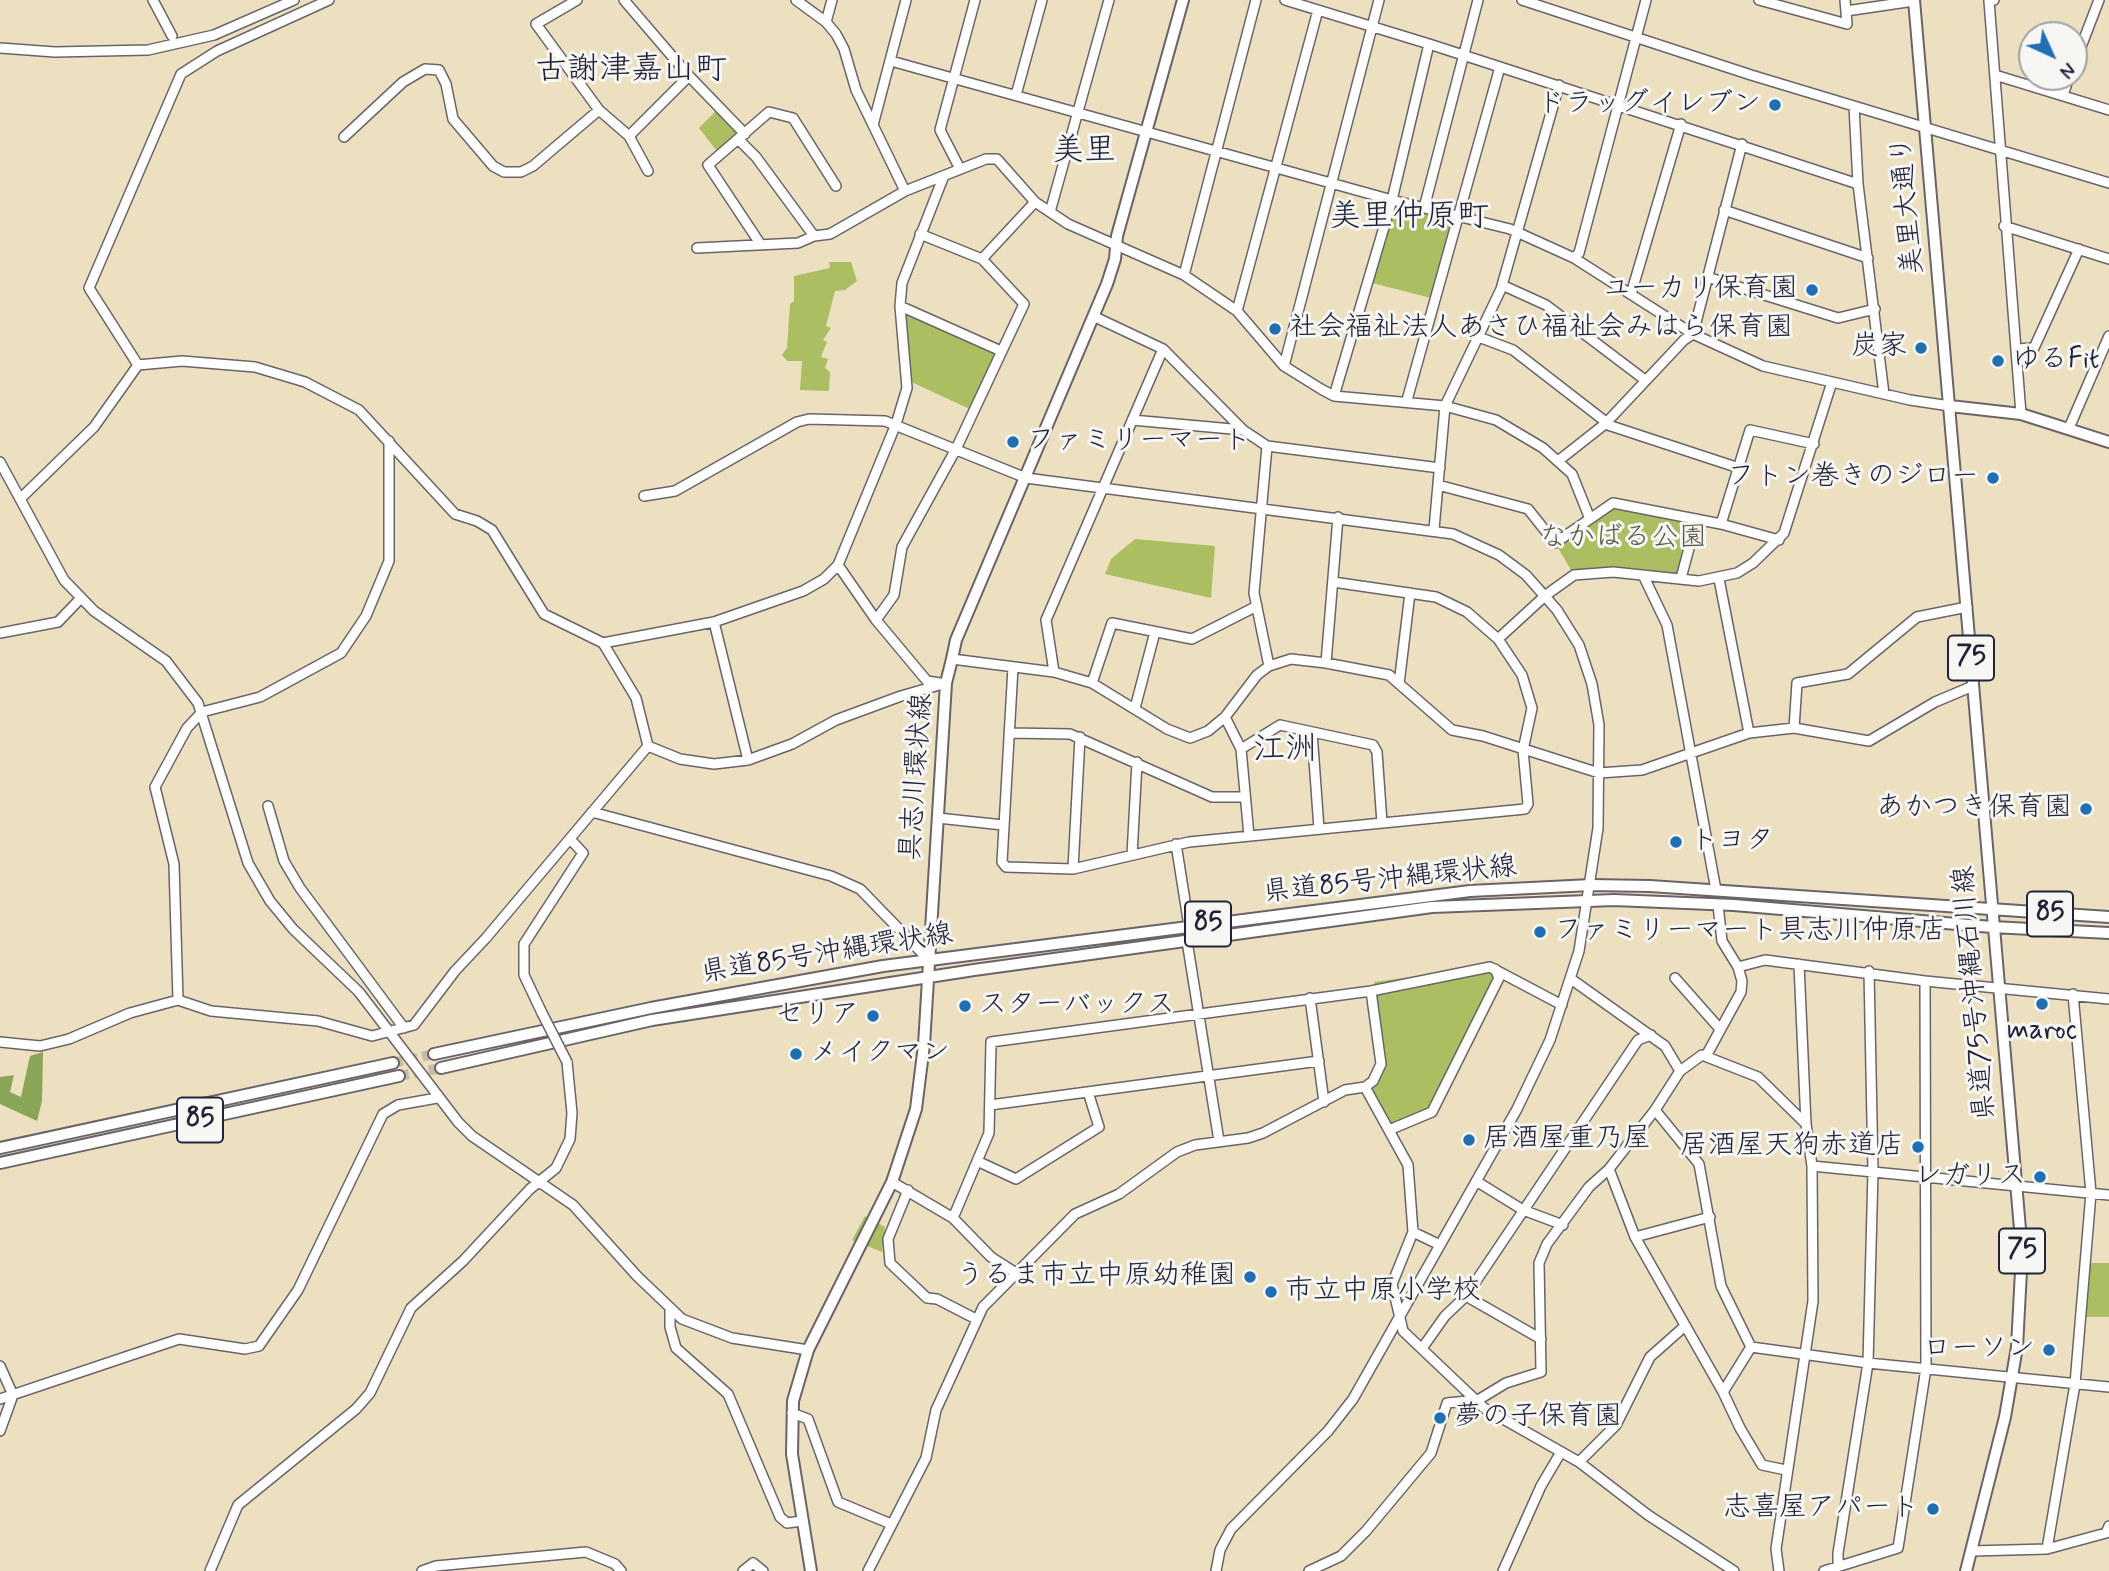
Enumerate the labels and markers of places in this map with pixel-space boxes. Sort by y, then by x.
place label: ドラッグイレブン [1537,88,1761,122]
marker: ドラッグイレブン [1767,97,1783,113]
place label: ユーカリ保育園 [1603,273,1798,307]
marker: ユーカリ保育園 [1804,282,1820,298]
place label: 社会福祉法人あさひ福祉会みはら保育園 [1289,312,1793,346]
marker: 社会福祉法人あさひ福祉会みはら保育園 [1267,321,1283,337]
place label: 炭家 [1851,331,1907,365]
marker: 炭家 [1913,340,1929,356]
place label: ゆるFit [2012,344,2099,378]
marker: ゆるFit [1990,353,2006,369]
place label: ファミリーマート [1027,425,1251,459]
marker: ファミリーマート [1005,434,1021,450]
place label: フトン巻きのジロー [1727,461,1979,495]
marker: フトン巻きのジロー [1985,470,2001,486]
place label: あかつき保育園 [1876,792,2072,826]
marker: あかつき保育園 [2078,801,2094,817]
place label: トヨタ [1690,825,1774,859]
marker: トヨタ [1668,834,1684,850]
place label: ファミリーマート具志川仲原店 [1554,915,1946,949]
marker: ファミリーマート具志川仲原店 [1532,924,1548,940]
place label: スターバックス [979,989,1175,1023]
marker: maroc [2034,996,2050,1012]
marker: スターバックス [957,998,973,1014]
place label: セリア [775,999,859,1033]
marker: セリア [865,1008,881,1024]
place label: maroc [2007,1015,2077,1049]
place label: メイクマン [810,1037,950,1071]
marker: メイクマン [788,1046,804,1062]
place label: 居酒屋重乃屋 [1483,1123,1651,1157]
place label: 居酒屋天狗赤道店 [1680,1130,1904,1164]
marker: 居酒屋重乃屋 [1461,1132,1477,1148]
marker: 居酒屋天狗赤道店 [1910,1139,1926,1155]
place label: レガリス [1914,1160,2026,1194]
marker: レガリス [2032,1169,2048,1185]
place label: うるま市立中原幼稚園 [956,1260,1236,1294]
marker: うるま市立中原幼稚園 [1242,1269,1258,1285]
place label: 市立中原小学校 [1285,1275,1481,1309]
marker: 市立中原小学校 [1263,1284,1279,1300]
place label: ローソン [1923,1333,2035,1367]
marker: ローソン [2041,1342,2057,1358]
place label: 夢の子保育園 [1454,1401,1622,1435]
marker: 夢の子保育園 [1432,1410,1448,1426]
place label: 志喜屋アパート [1723,1492,1919,1526]
marker: 志喜屋アパート [1925,1501,1941,1517]

